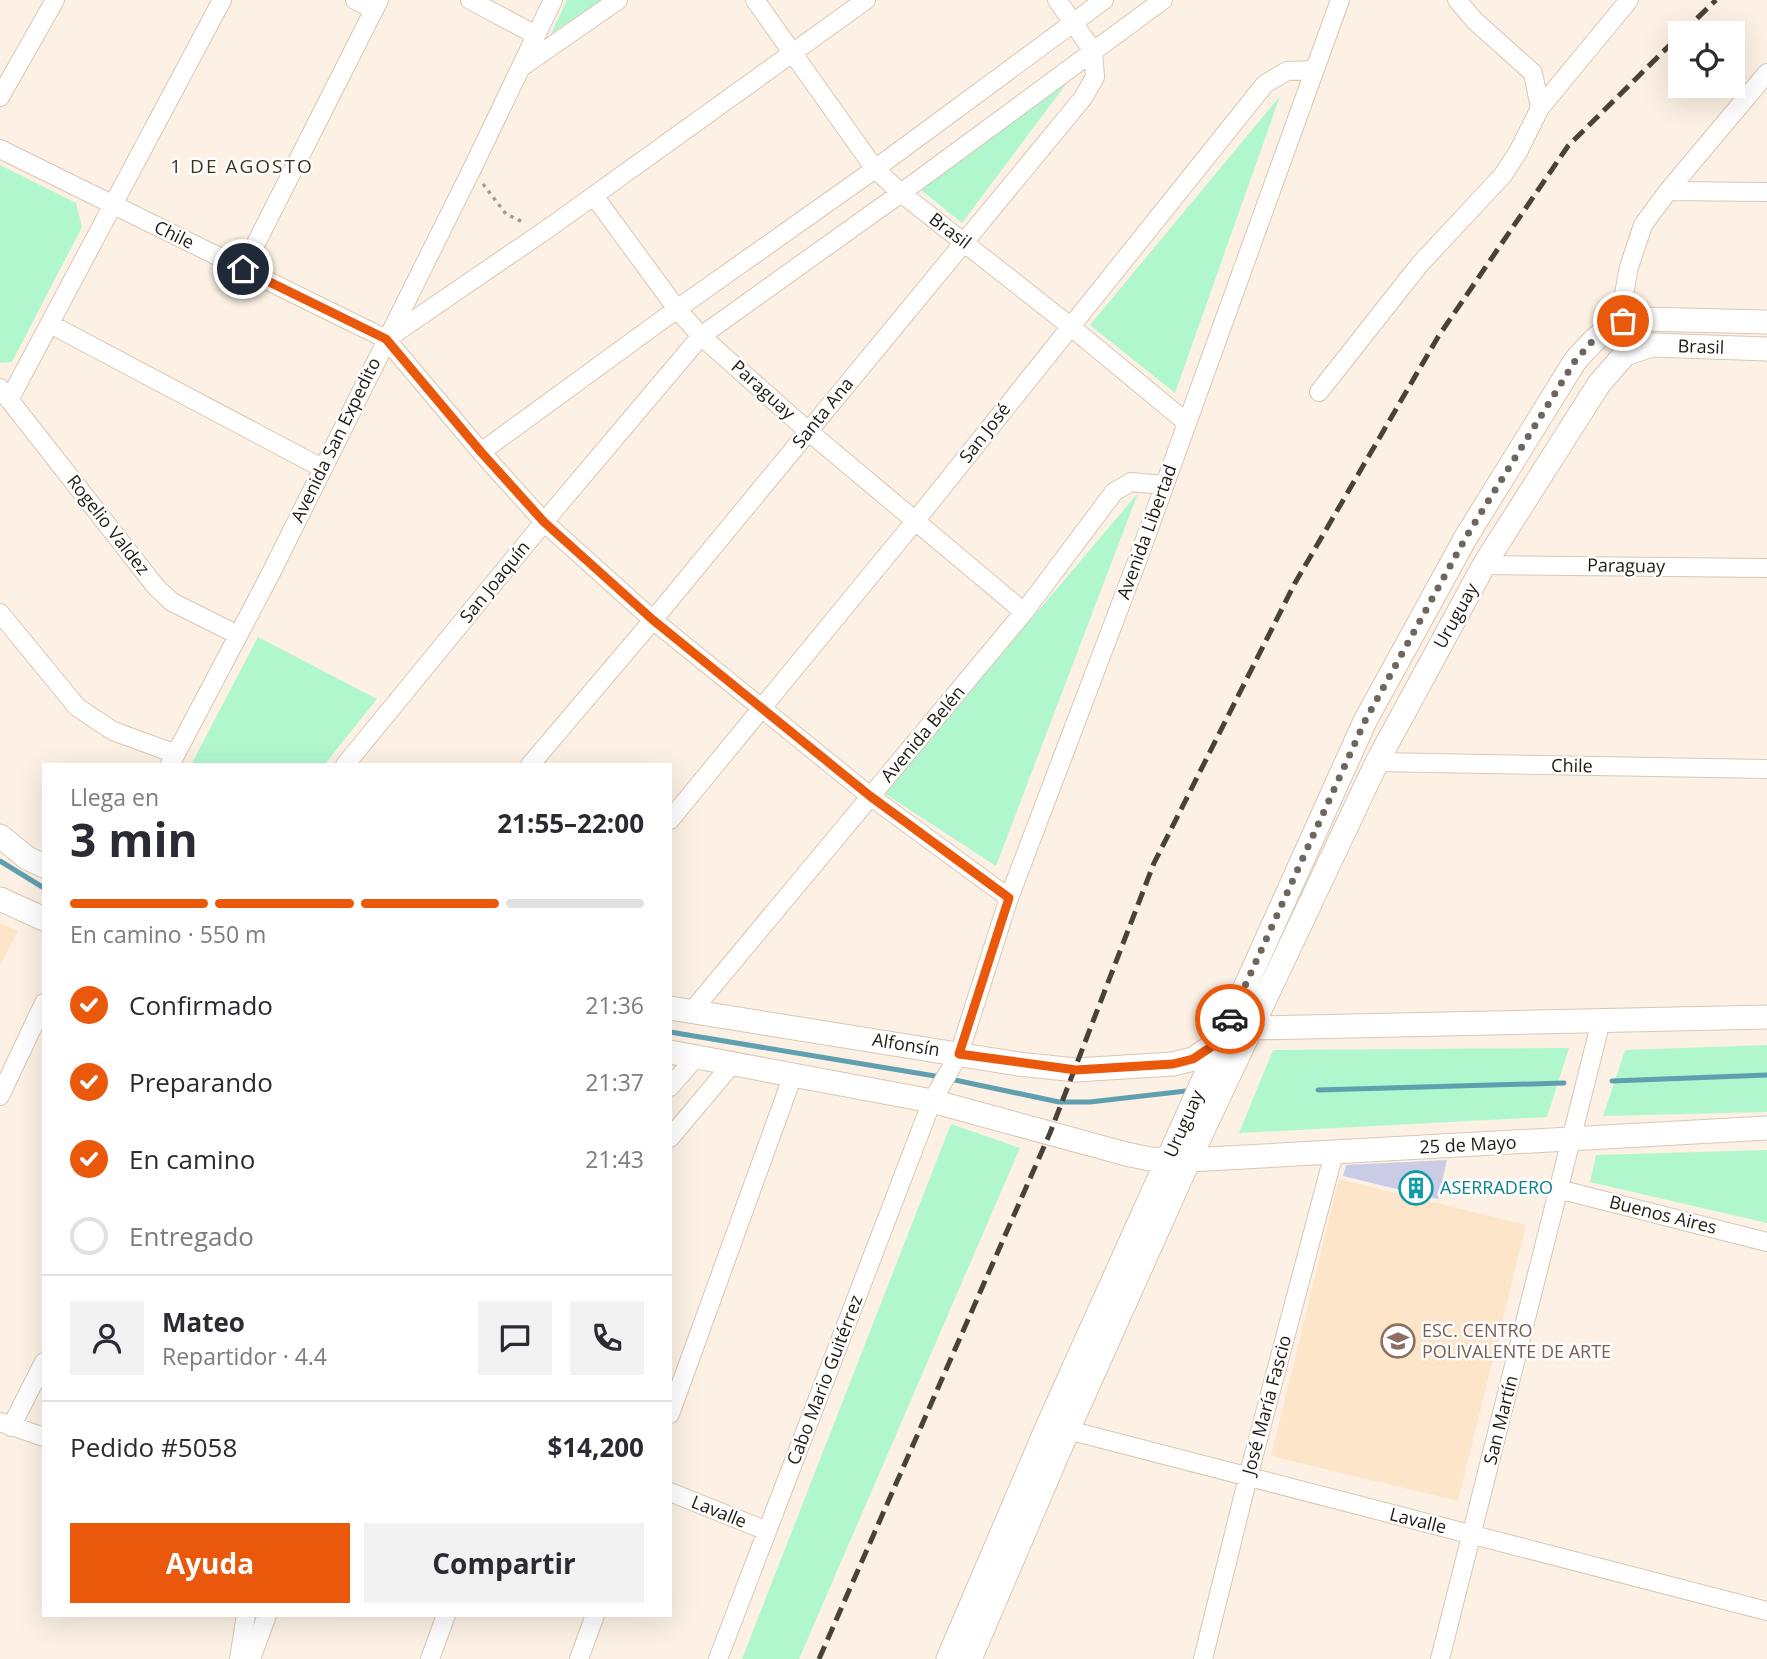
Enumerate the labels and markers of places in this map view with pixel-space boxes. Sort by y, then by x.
pin [213,239,273,299]
pin [1593,291,1653,351]
building icon: ASERRADERO [1397,1169,1435,1207]
place label: ASERRADERO [1440,1175,1553,1199]
place label: ESC. CENTRO POLIVALENTE DE ARTE [1422,1318,1611,1363]
school or university icon: ESC. CENTRO POLIVALENTE DE ARTE [1379,1322,1417,1360]

